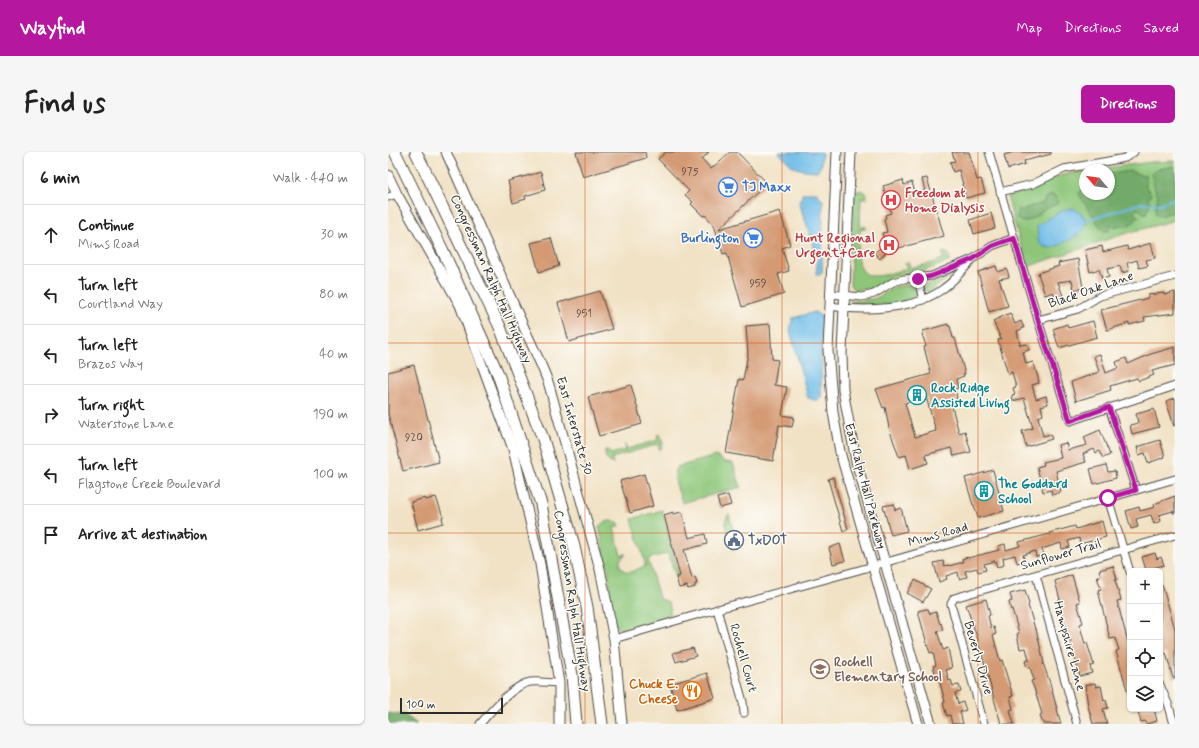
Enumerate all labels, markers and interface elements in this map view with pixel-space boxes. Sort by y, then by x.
text: Wayfind [20,16,85,41]
text: Map [1016,19,1042,37]
text: Directions [1064,19,1122,37]
text: Saved [1144,19,1179,37]
button: Directions [1081,85,1175,123]
text: Find us [24,86,105,123]
north arrow [1079,164,1115,200]
house number: 975 [681,165,699,179]
text: 6 min [40,167,80,189]
text: Walk · 440 m [273,170,348,187]
supermarket icon: TJ Maxx [717,176,739,198]
place label: TJ Maxx [742,179,791,196]
place label: Freedom at Home Dialysis [905,185,984,217]
hospital icon: Freedom at Home Dialysis [880,189,902,211]
street label: Congressman Ralph Hall Highway [444,192,536,367]
text: Continue [78,216,134,236]
icon: ahead [40,224,62,246]
text: 30 m [321,226,348,243]
supermarket icon: Burlington [742,227,764,249]
place label: Burlington [681,230,739,250]
place label: Hunt Regional Urgent+Care [795,230,875,265]
hospital icon: Hunt Regional Urgent+Care [878,234,900,256]
text: Mims Road [78,236,139,253]
street label: Black Oak Lane [1046,267,1136,313]
route end [909,270,927,288]
text: Turn left [78,276,138,296]
house number: 959 [749,277,767,291]
icon: left [40,284,62,306]
text: 80 m [319,286,348,303]
text: Courtland Way [78,296,163,313]
house number: 951 [576,307,592,321]
text: Turn left [78,336,138,356]
icon: left [40,344,62,366]
text: 40 m [319,346,348,363]
text: Brazos Way [78,356,143,373]
street label: East Interstate 30 [552,375,596,477]
place label: Rock Ridge Assisted Living [931,380,1010,415]
building icon: Rock Ridge Assisted Living [906,384,928,406]
text: Turn right [78,396,145,416]
icon: right [40,404,62,426]
text: 190 m [313,406,348,423]
text: Waterstone Lane [78,416,174,433]
street label: East Ralph Hall Parkway [840,421,890,551]
house number: 920 [405,431,423,445]
text: Turn left [78,456,138,476]
icon: left [40,464,62,486]
text: 100 m [313,466,348,483]
text: Flagstone Creek Boulevard [78,476,220,493]
place label: The Goddard School [998,476,1068,508]
building icon: The Goddard School [973,480,995,502]
route start [1099,489,1117,507]
street label: Congressman Ralph Hall Highway [547,509,595,694]
street label: Mims Road [906,518,970,552]
icon: arrive [40,524,62,546]
text: Arrive at destination [78,525,207,545]
public building icon: TxDOT [723,529,745,551]
place label: TxDOT [748,532,788,549]
street label: Sunflower Trail [1019,535,1103,575]
map controls [1127,568,1163,712]
button: + [1127,568,1163,604]
street label: Hampshire Lane [1049,599,1089,693]
button: − [1127,604,1163,640]
street label: Beverly Drive [959,619,997,697]
street label: Rochell Court [725,622,761,695]
button: locate [1127,640,1163,676]
place label: Rochell Elementary School [834,654,942,686]
school or university icon: Rochell Elementary School [809,658,831,680]
place label: Chuck E. Cheese [629,676,678,708]
button: layers [1127,676,1163,712]
restaurant icon: Chuck E. Cheese [681,680,703,702]
scale bar [400,696,503,715]
text: 100 m [406,698,436,712]

